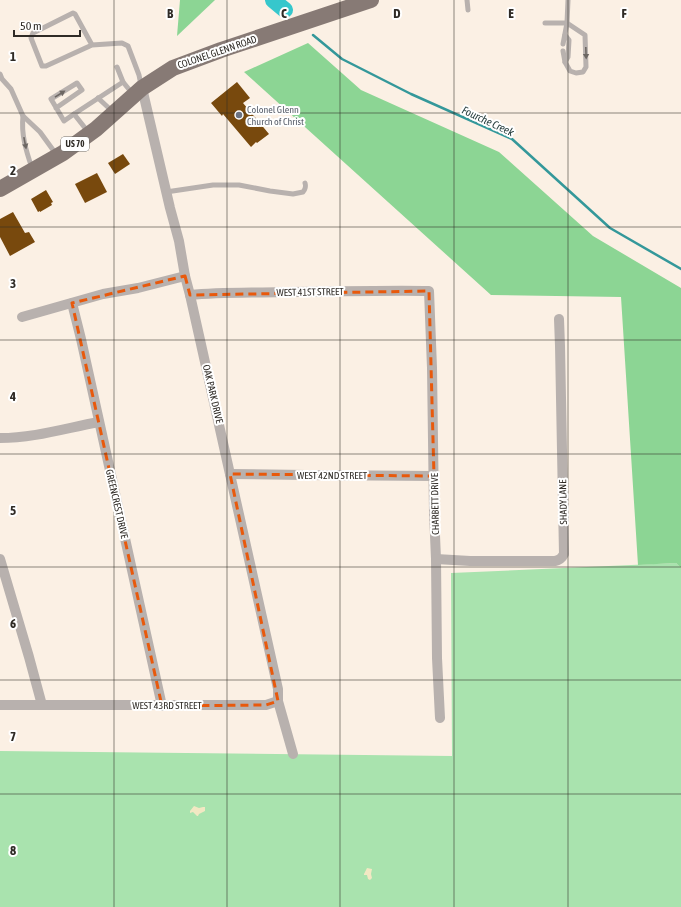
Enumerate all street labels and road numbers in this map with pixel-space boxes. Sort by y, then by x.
street label: COLONEL GLENN ROAD [176,33,258,71]
road number: US 70 [61,137,89,151]
street label: WEST 41ST STREET [276,286,344,298]
street label: OAK PARK DRIVE [201,364,225,425]
street label: GREENCREST DRIVE [104,468,130,540]
street label: WEST 42ND STREET [297,470,368,481]
street label: CHARBETT DRIVE [429,472,441,535]
street label: SHADY LANE [557,479,569,525]
street label: WEST 43RD STREET [132,700,202,711]

